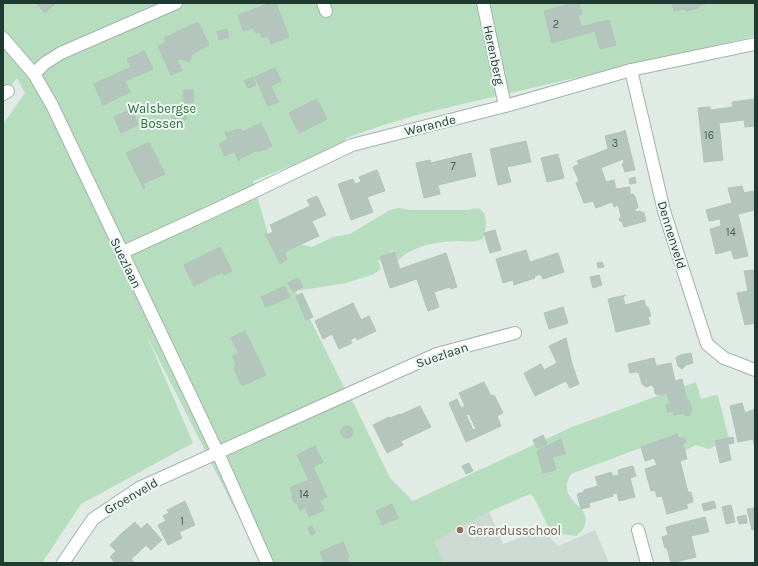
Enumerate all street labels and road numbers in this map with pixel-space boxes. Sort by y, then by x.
street label: Herenberg [480,24,508,87]
street label: Warande [403,111,458,139]
street label: Dennenveld [655,199,689,271]
street label: Suezlaan [107,235,145,291]
street label: Suezlaan [414,339,470,371]
street label: Groenveld [102,475,160,517]

